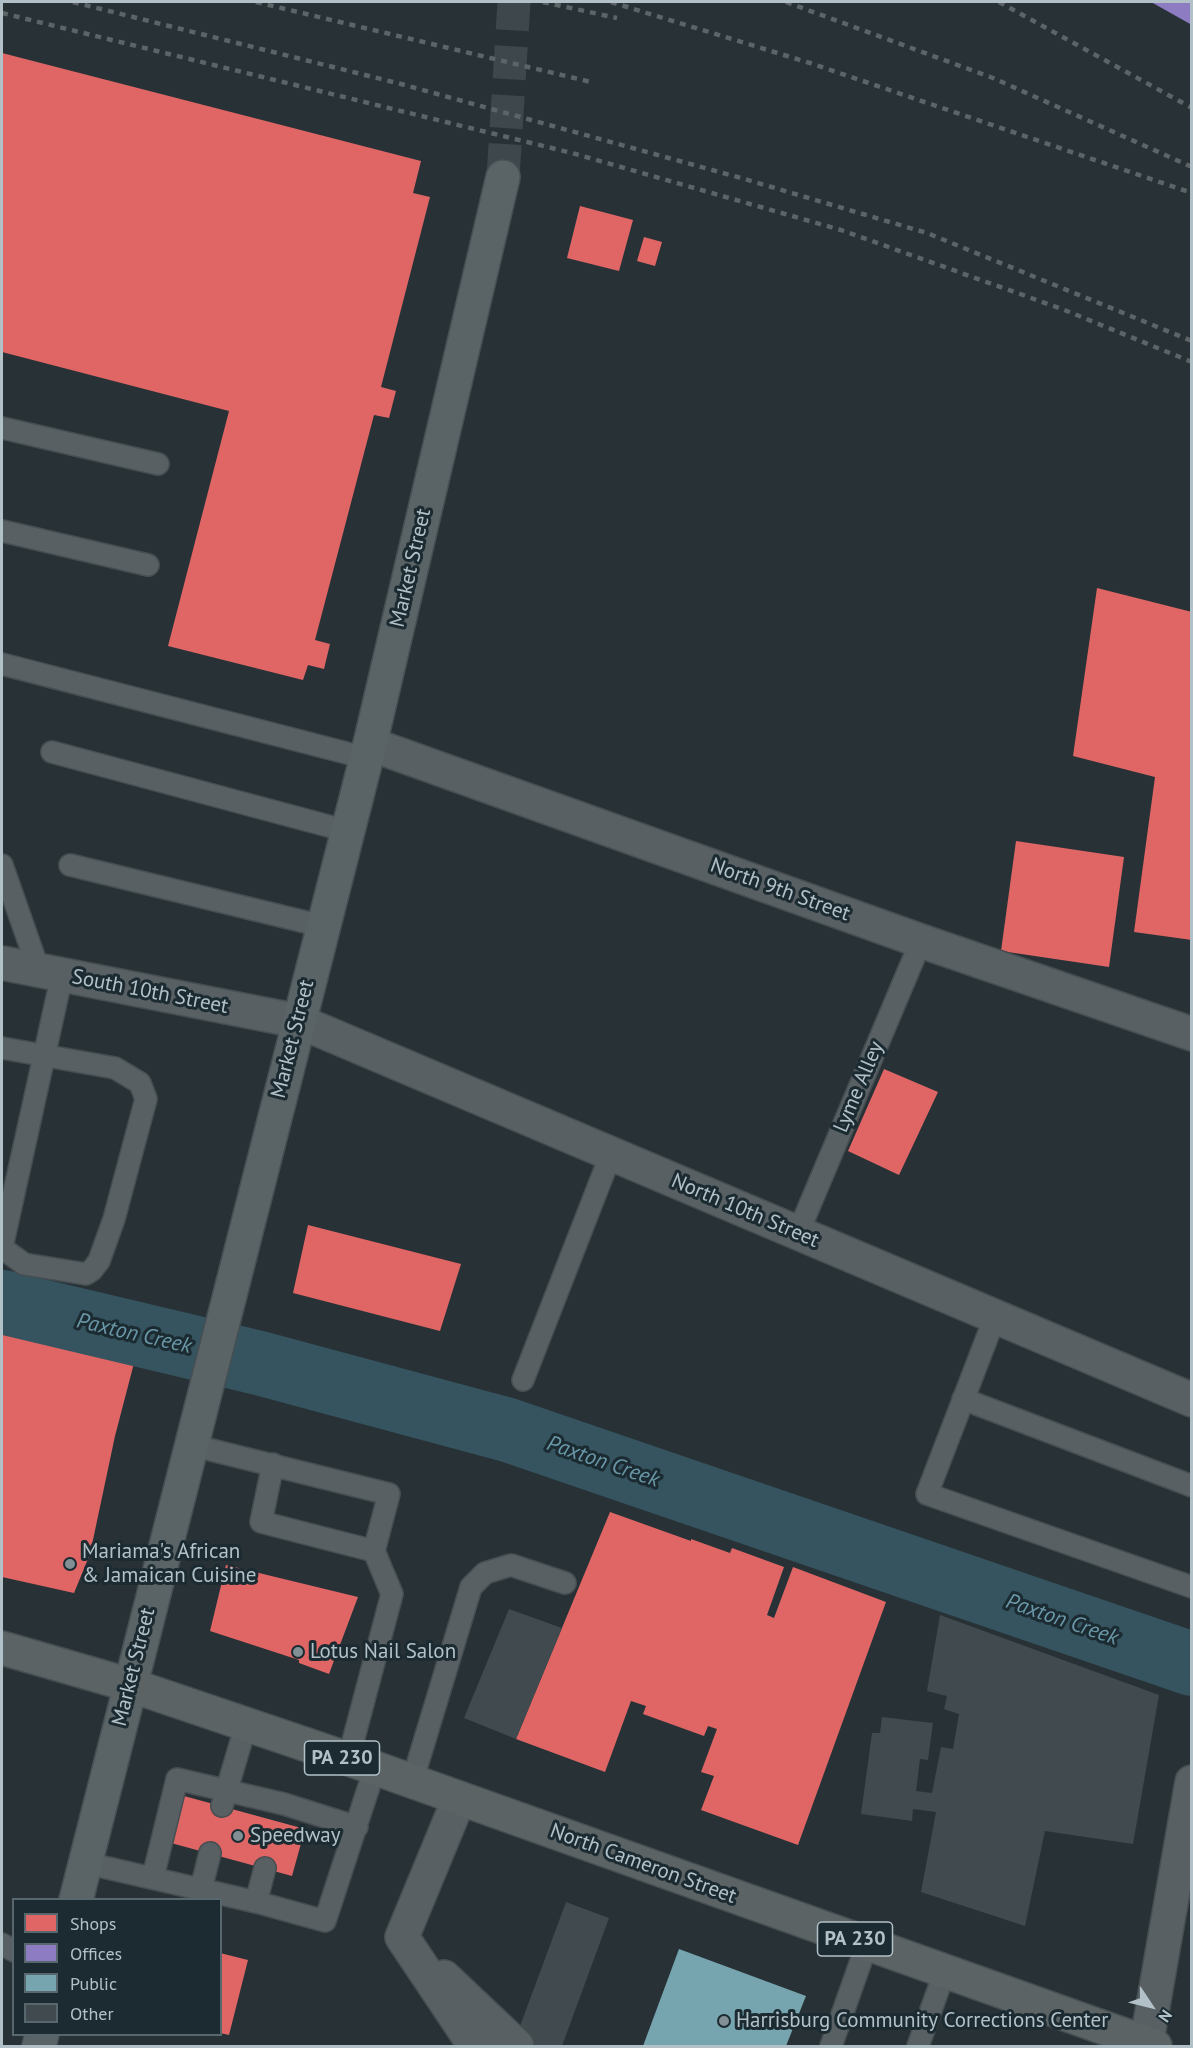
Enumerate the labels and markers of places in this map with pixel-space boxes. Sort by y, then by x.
place label: Mariama's African & Jamaican Cuisine [82,1539,257,1589]
marker: Mariama's African & Jamaican Cuisine [63,1557,77,1571]
place label: Lotus Nail Salon [310,1639,456,1665]
marker: Lotus Nail Salon [291,1645,305,1659]
place label: Speedway [250,1823,341,1849]
marker: Speedway [231,1829,245,1843]
place label: Harrisburg Community Corrections Center [736,2008,1108,2034]
marker: Harrisburg Community Corrections Center [717,2014,731,2028]

